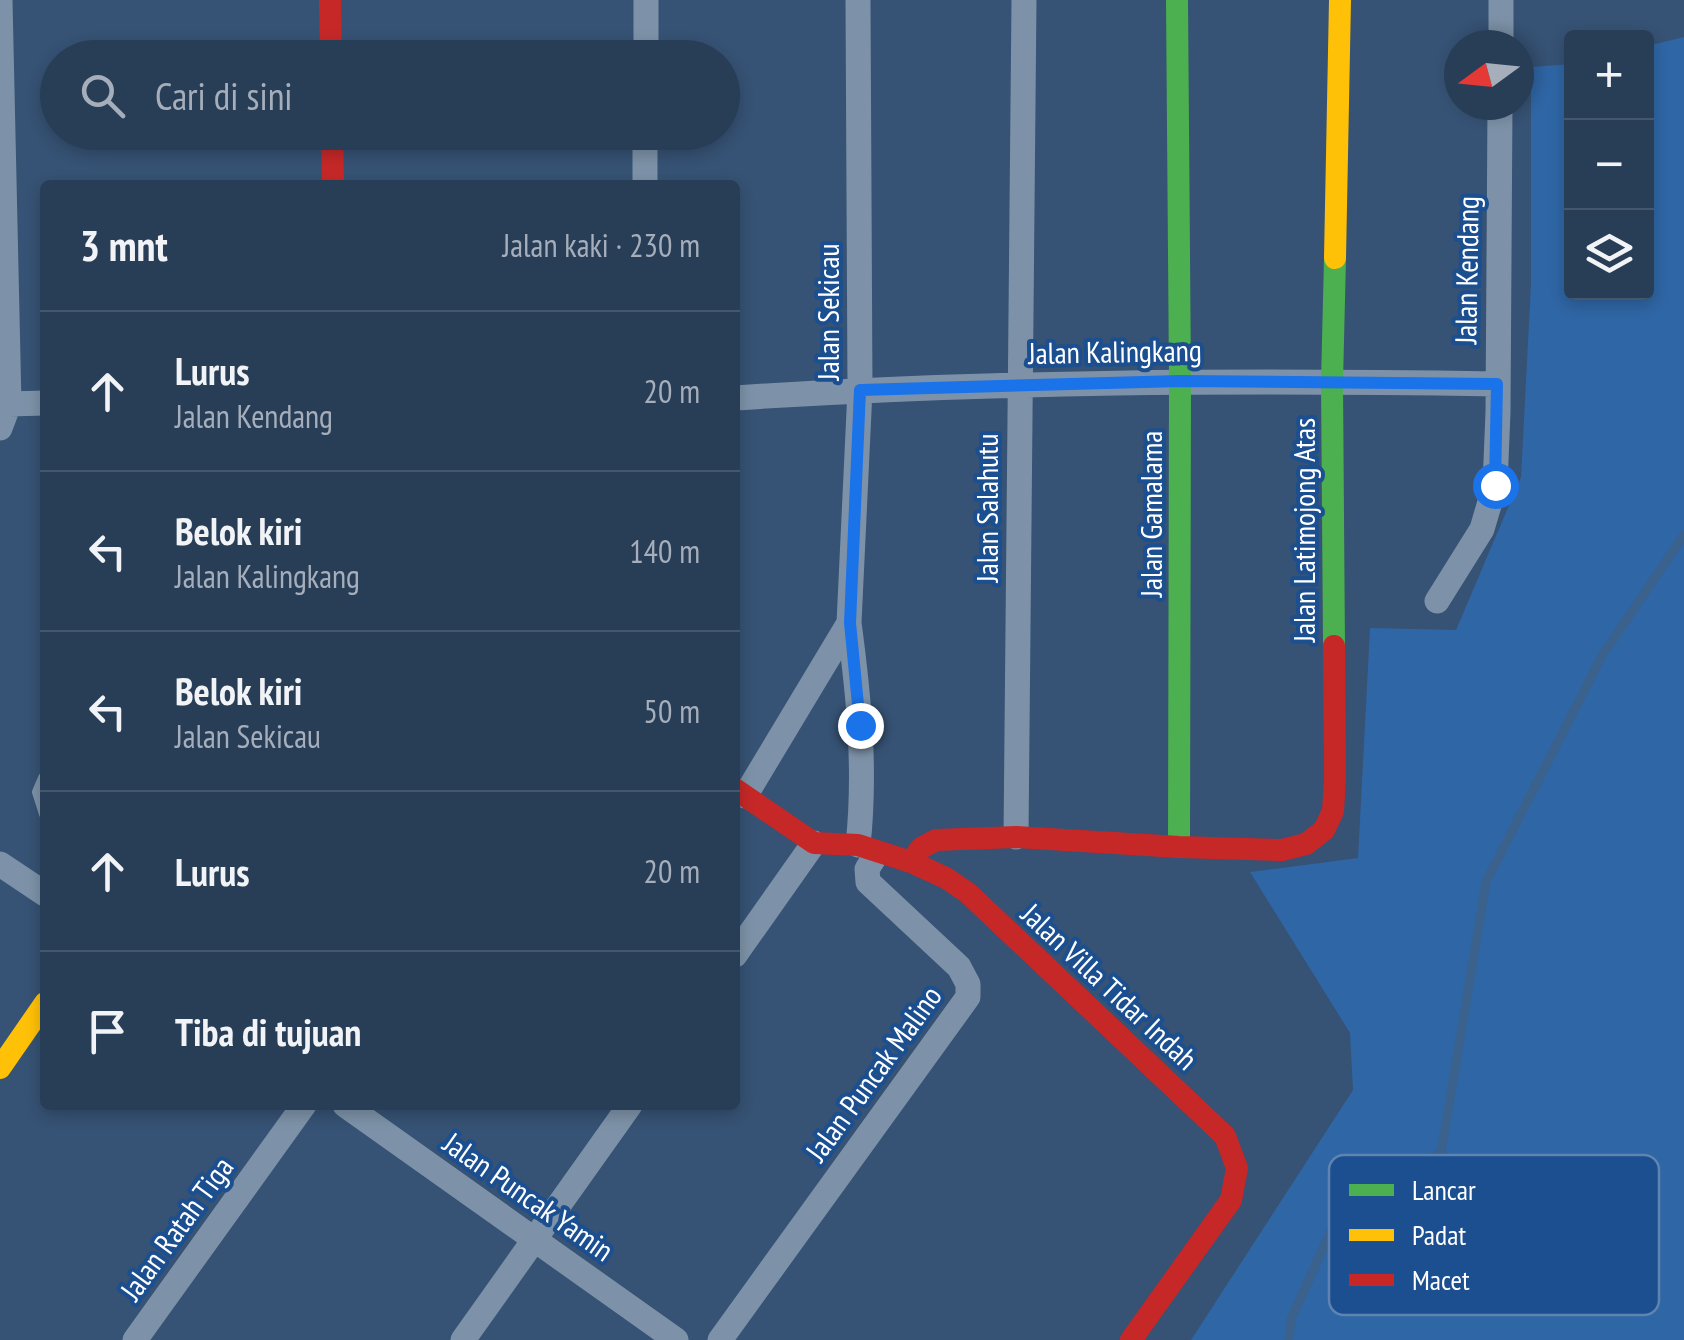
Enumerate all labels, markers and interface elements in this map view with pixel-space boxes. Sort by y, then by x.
north arrow [1444,30,1534,120]
map controls [1564,30,1654,300]
button: + [1564,30,1654,120]
search box [40,40,740,150]
icon: search [75,68,130,123]
text: Cari di sini [155,71,293,120]
button: − [1564,120,1654,210]
street label: Jalan Kendang [1445,196,1487,345]
button: layers [1564,210,1654,300]
text: 3 mnt [80,218,168,273]
text: Jalan kaki · 230 m [503,224,700,266]
street label: Jalan Sekicau [808,244,847,381]
street label: Jalan Kalingkang [1027,330,1202,372]
text: Lurus [175,346,249,395]
icon: ahead [80,364,135,419]
text: 20 m [644,370,700,412]
text: Jalan Kendang [175,395,333,437]
street label: Jalan Latimojong Atas [1284,418,1323,643]
street label: Jalan Gamalama [1131,431,1170,598]
street label: Jalan Salahutu [967,433,1006,584]
route start [1473,463,1519,509]
text: Belok kiri [175,506,302,555]
icon: left [80,524,135,579]
text: 140 m [629,530,700,572]
text: Jalan Kalingkang [175,555,360,597]
text: Belok kiri [175,666,302,715]
icon: left [80,684,135,739]
text: 50 m [644,690,700,732]
route end [838,703,884,749]
text: Jalan Sekicau [175,715,321,757]
icon: ahead [80,844,135,899]
text: Lurus [175,847,249,896]
text: 20 m [644,850,700,892]
street label: Jalan Villa Tidar Indah [1013,894,1206,1078]
street label: Jalan Puncak Malino [796,978,950,1169]
icon: arrive [80,1004,135,1059]
text: Tiba di tujuan [175,1007,361,1056]
street label: Jalan Puncak Yamin [435,1122,622,1269]
street label: Jalan Ratah Tiga [110,1149,241,1308]
legend [1329,1155,1659,1315]
text: Lancar [1412,1171,1476,1208]
text: Padat [1412,1216,1466,1253]
text: Macet [1412,1261,1470,1298]

